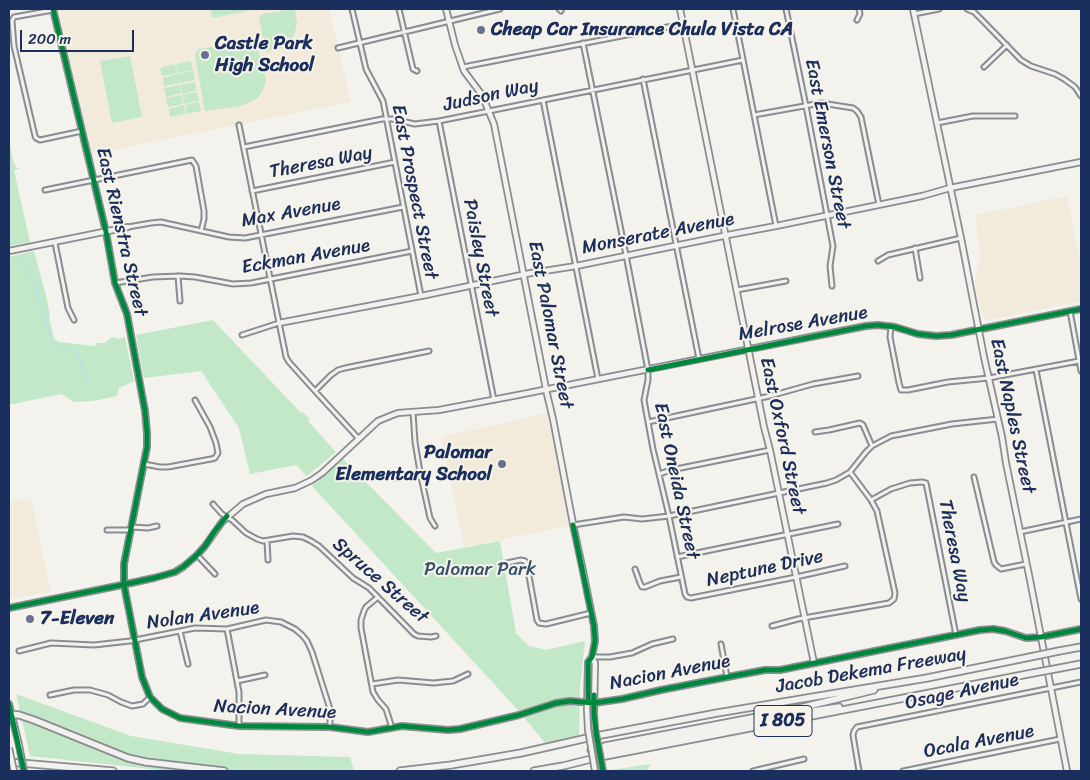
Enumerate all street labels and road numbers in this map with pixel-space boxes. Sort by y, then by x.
street label: East Emerson Street [799,57,855,231]
street label: Judson Way [441,75,541,117]
street label: East Prospect Street [386,103,442,281]
street label: Theresa Way [268,142,374,184]
street label: East Rienstra Street [90,145,152,319]
street label: Max Avenue [240,193,342,233]
street label: Paisley Street [457,197,503,319]
street label: Monserate Avenue [580,208,736,260]
street label: Eckman Avenue [240,234,372,280]
street label: East Palomar Street [523,239,577,411]
street label: Melrose Avenue [737,301,869,347]
street label: East Naples Street [984,336,1040,496]
street label: East Oxford Street [754,355,810,517]
street label: East Oneida Street [648,401,704,561]
street label: Theresa Way [933,498,975,604]
street label: Spruce Street [327,533,433,629]
street label: Neptune Drive [704,545,826,593]
street label: Nolan Avenue [145,597,261,635]
street label: Jacob Dekema Freeway [774,643,968,699]
street label: Nacion Avenue [608,650,732,696]
street label: Osage Avenue [903,669,1021,715]
street label: Nacion Avenue [213,695,337,725]
road number: I 805 [754,706,812,736]
street label: Ocala Avenue [922,720,1036,764]

